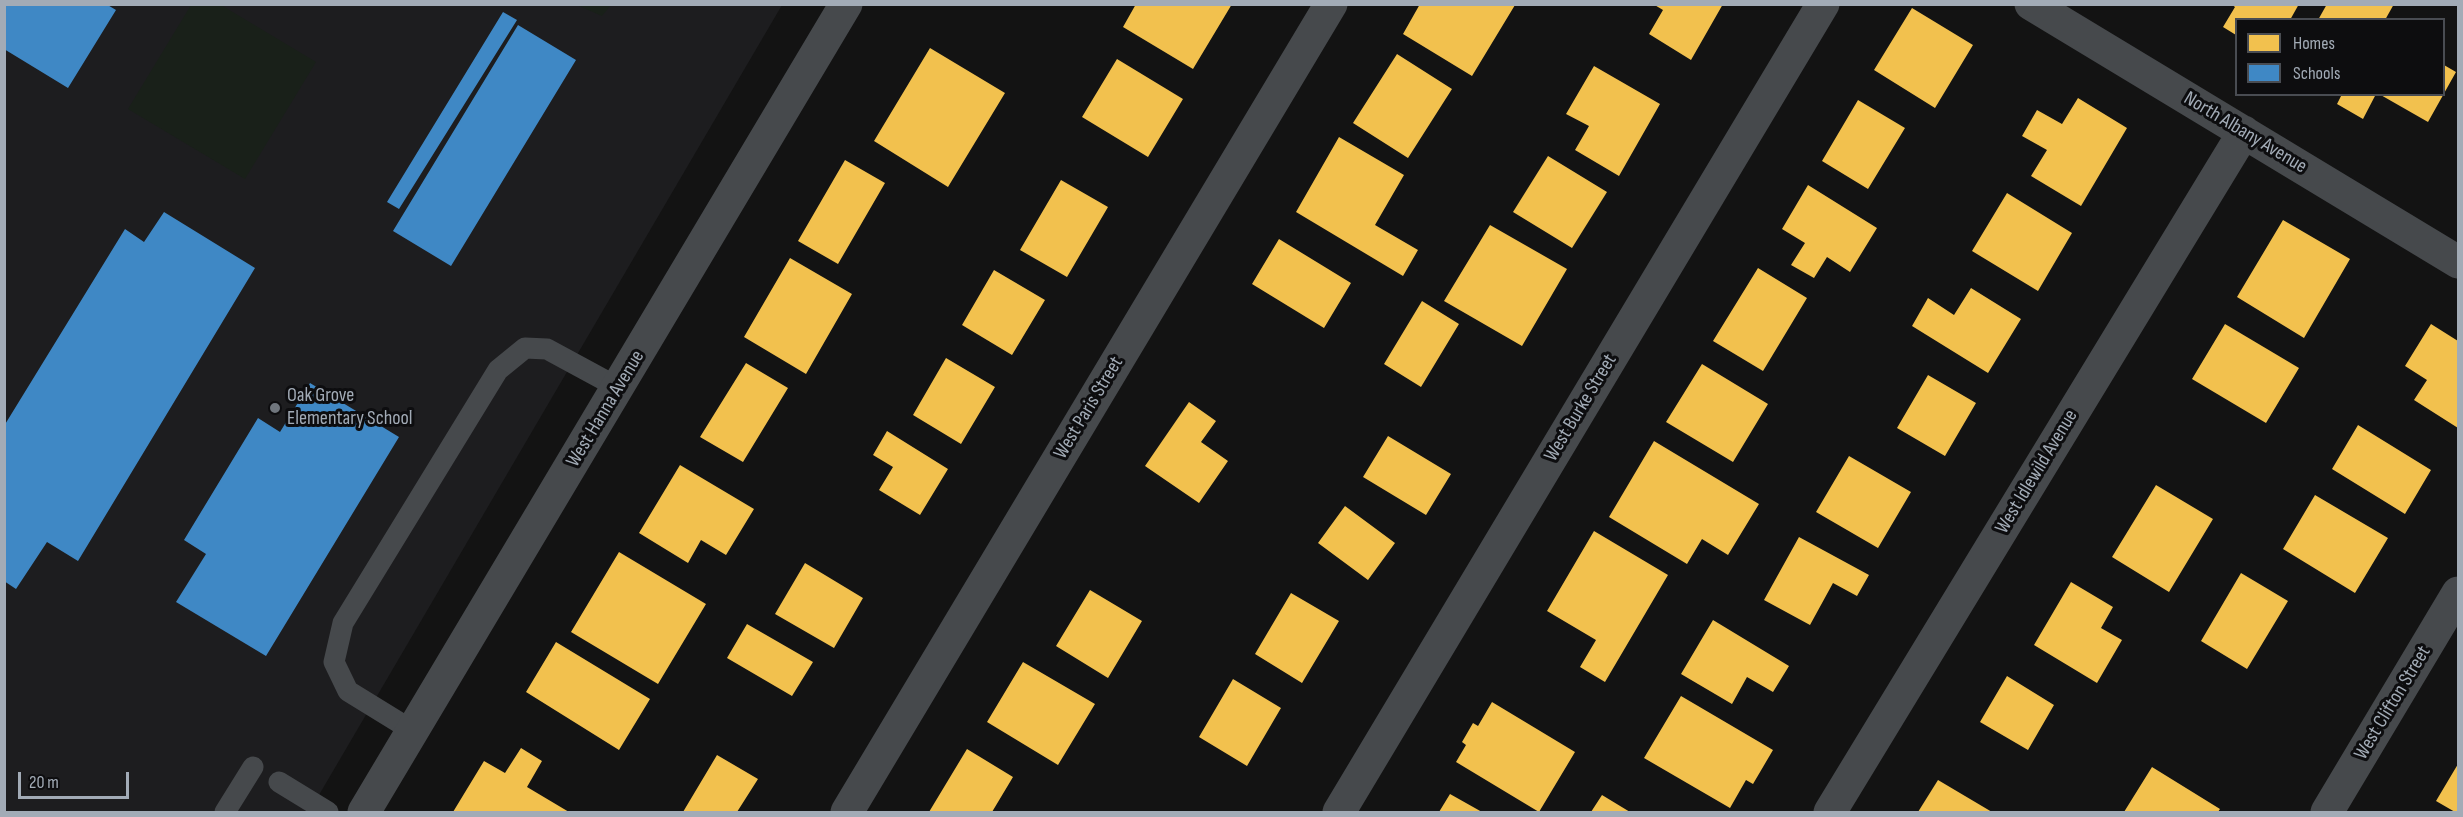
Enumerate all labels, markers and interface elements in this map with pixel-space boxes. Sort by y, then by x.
legend [2235,18,2445,96]
text: Homes [2293,33,2335,54]
text: Schools [2293,63,2340,84]
street label: North Albany Avenue [2179,87,2311,179]
street label: West Hanna Avenue [562,346,650,472]
street label: West Burke Street [1540,350,1622,466]
street label: West Paris Street [1049,352,1129,464]
place label: Oak Grove Elementary School [287,384,413,431]
marker: Oak Grove Elementary School [268,401,282,415]
street label: West Idlewild Avenue [1991,406,2083,538]
street label: West Clifton Street [2350,642,2436,764]
scale bar [21,760,132,798]
text: 20 m [29,772,59,793]

